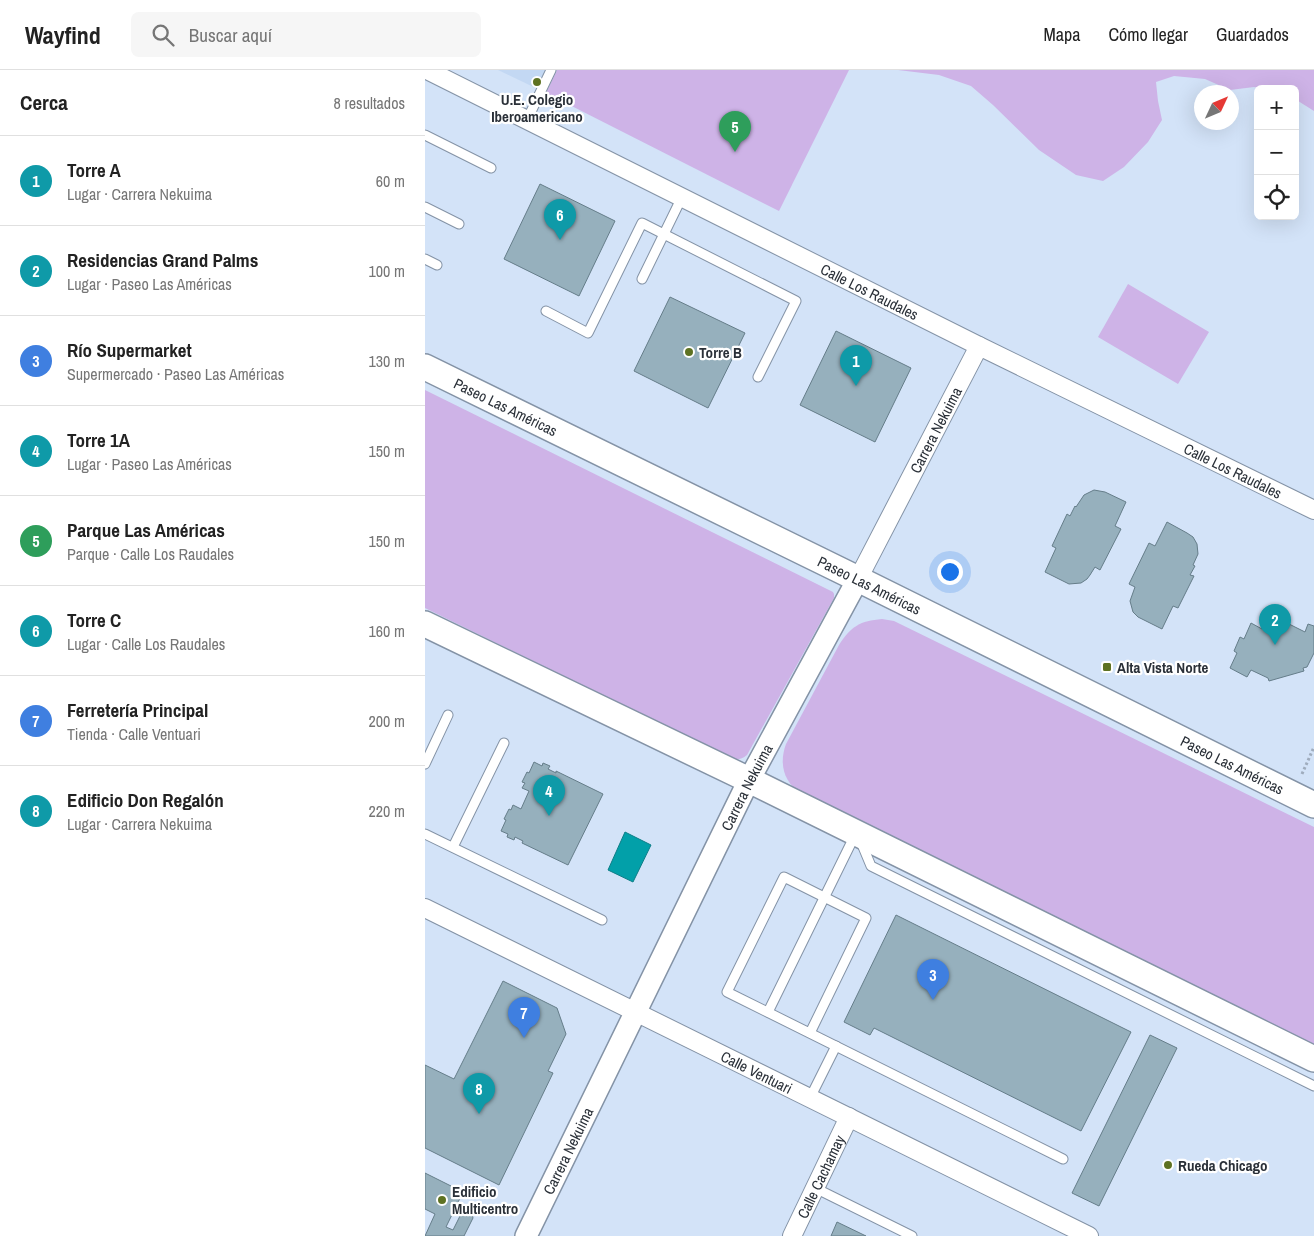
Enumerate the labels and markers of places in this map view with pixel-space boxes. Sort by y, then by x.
marker: U.E. Colegio Iberoamericano [531,76,543,88]
place label: U.E. Colegio Iberoamericano [491,89,583,127]
pin: 5 [719,111,751,152]
pin: 6 [544,199,576,240]
place label: Torre B [699,342,742,363]
pin: 1 [840,345,872,386]
marker: Torre B [683,346,695,358]
pin: 2 [1259,604,1291,645]
place label: Alta Vista Norte [1117,657,1209,678]
marker: Alta Vista Norte [1101,661,1113,673]
pin: 4 [533,775,565,816]
pin: 3 [917,959,949,1000]
pin: 7 [508,997,540,1038]
pin: 8 [463,1073,495,1114]
place label: Rueda Chicago [1178,1155,1268,1176]
marker: Rueda Chicago [1162,1159,1174,1171]
place label: Edificio Multicentro [452,1181,518,1219]
marker: Edificio Multicentro [436,1194,448,1206]

